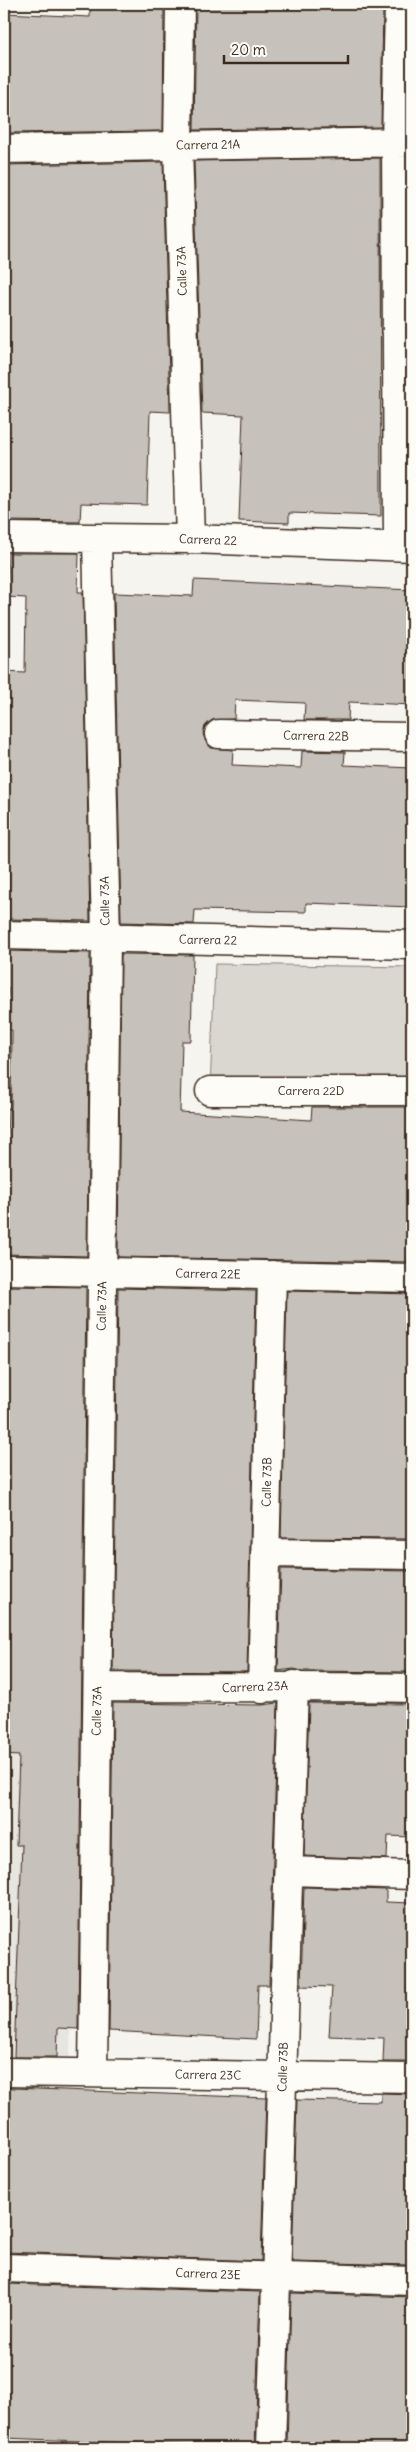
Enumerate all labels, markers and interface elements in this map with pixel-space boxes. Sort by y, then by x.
scale bar [224,32,347,64]
text: 20 m [231,40,266,59]
street label: Carrera 21A [176,136,240,153]
street label: Calle 73A [173,246,190,296]
street label: Carrera 22 [179,531,238,548]
street label: Carrera 22B [283,727,349,744]
street label: Calle 73A [97,876,112,926]
street label: Carrera 22 [179,931,238,948]
street label: Carrera 22D [278,1083,344,1098]
street label: Carrera 22E [175,1265,241,1282]
street label: Calle 73A [94,1281,109,1331]
street label: Calle 73B [259,1457,274,1507]
street label: Carrera 23A [222,1678,289,1695]
street label: Calle 73A [89,1686,104,1736]
street label: Calle 73B [274,2042,291,2092]
street label: Carrera 23C [175,2066,241,2083]
street label: Carrera 23E [175,2265,241,2282]

